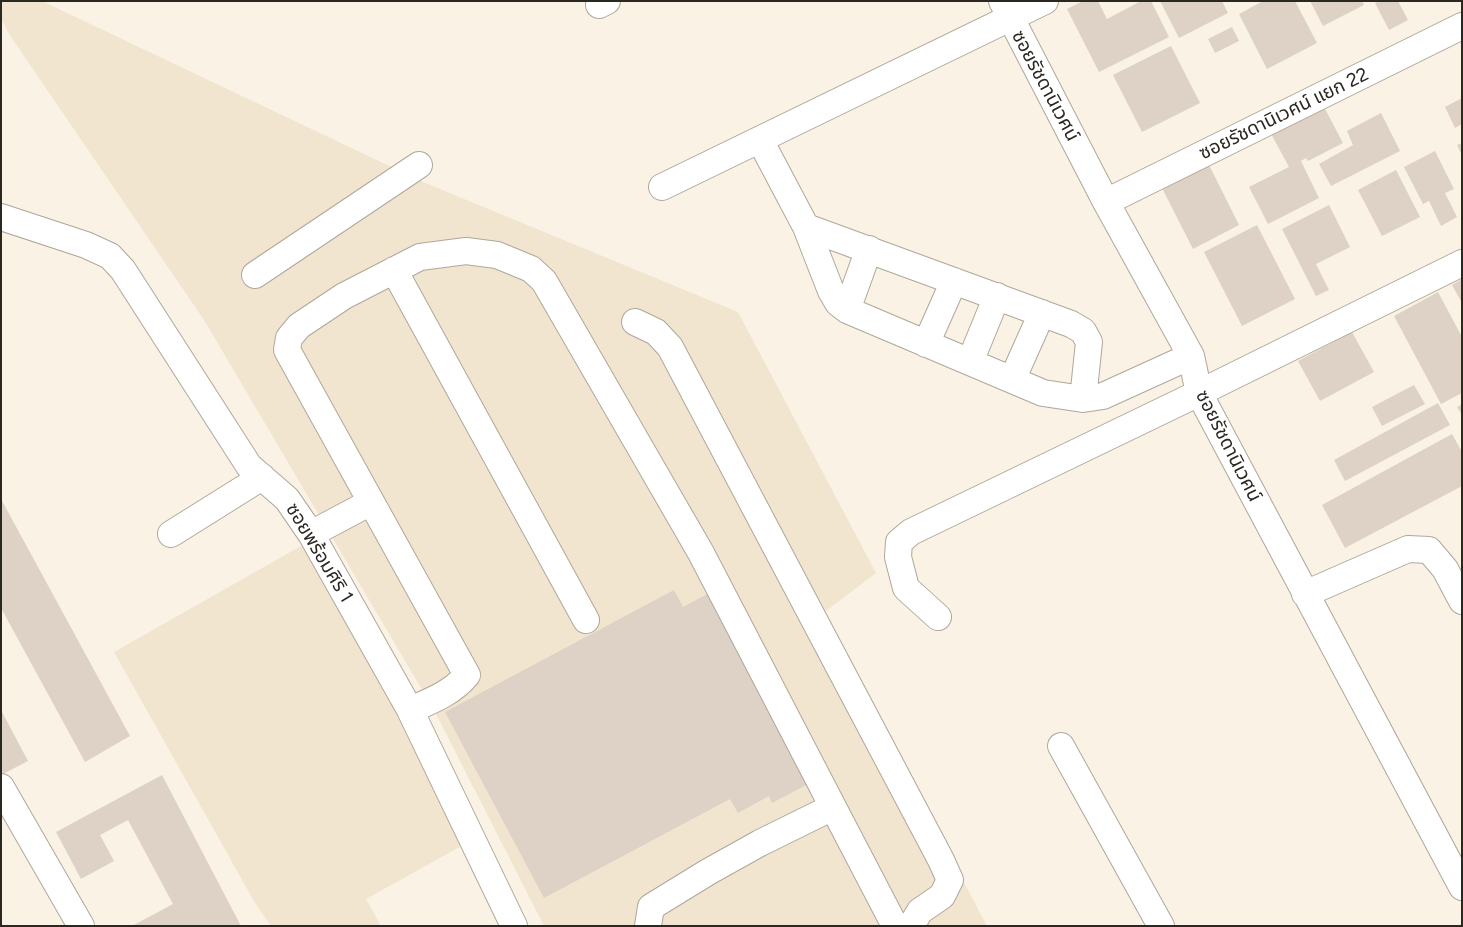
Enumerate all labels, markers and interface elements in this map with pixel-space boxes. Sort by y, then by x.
street label: ซอยรัชดานิเวศน์ [1006,27,1084,145]
street label: ซอยรัชดานิเวศน์ แยก 22 [1196,63,1372,165]
street label: ซอยรัชดานิเวศน์ [1190,387,1266,505]
street label: ซอยพร้อมศิริ 1 [281,499,357,607]

